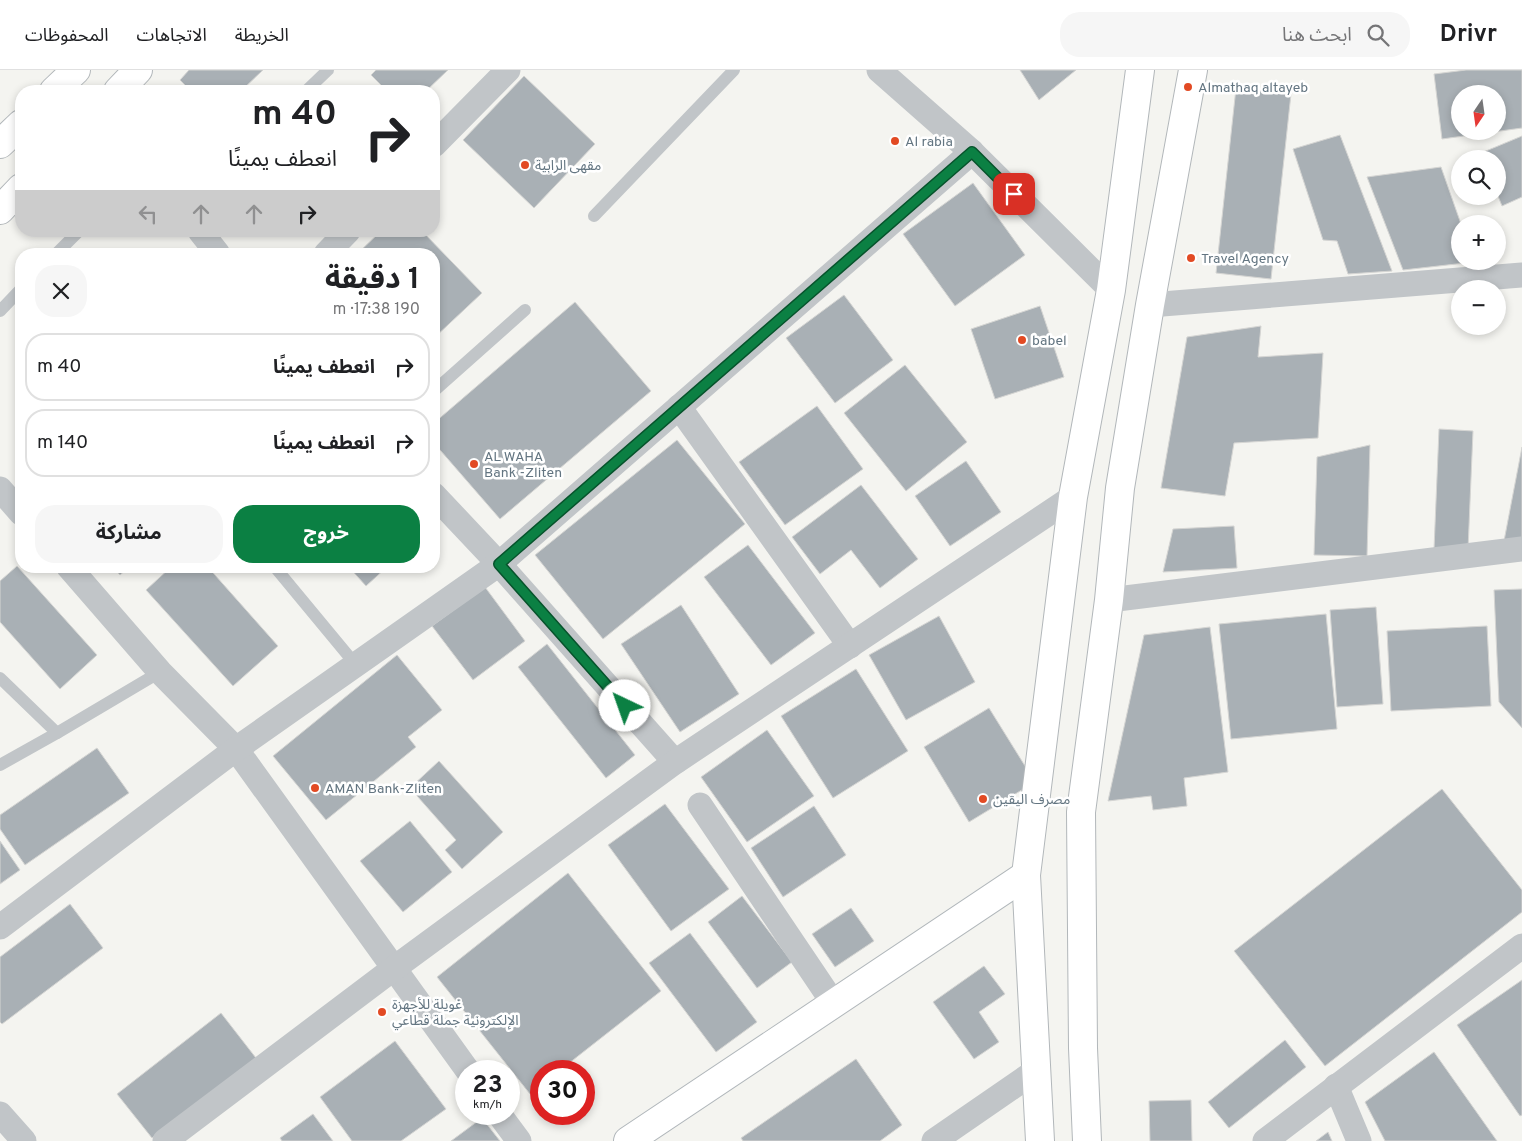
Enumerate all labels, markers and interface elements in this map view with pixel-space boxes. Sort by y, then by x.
search box [1060,12,1410,57]
text: Drivr [1440,20,1497,50]
icon: search [1364,21,1392,49]
text: ابحث هنا [1282,24,1352,48]
text: المحفوظات [25,25,109,48]
text: الاتجاهات [137,25,207,48]
text: الخريطة [235,25,289,48]
place label: Almathaq altayeb [1198,80,1308,97]
marker: Almathaq altayeb [1182,81,1194,93]
north arrow [1451,85,1506,140]
map controls [1451,85,1506,335]
text: 40 m [252,93,337,137]
icon: right [355,105,420,170]
place label: Al rabia [905,134,953,151]
marker: Al rabia [889,135,901,147]
text: انعطف يمينًا [228,147,337,174]
button: search [1451,150,1506,205]
place label: مقهى الرابية [535,158,601,175]
marker: مقهى الرابية [519,159,531,171]
pin [993,173,1035,215]
icon: arrive [1000,180,1028,208]
icon: left [134,200,162,228]
icon: ahead [187,200,215,228]
icon: ahead [240,200,268,228]
icon: right [293,200,321,228]
button: + [1451,215,1506,270]
place label: Travel Agency [1201,251,1289,268]
marker: Travel Agency [1185,252,1197,264]
text: 1 دقيقة [325,262,420,299]
button: close [35,265,87,317]
button: − [1451,280,1506,335]
text: 190 m · 17:38 [333,300,420,320]
place label: babel [1032,333,1067,350]
marker: babel [1016,334,1028,346]
icon: right [390,353,418,381]
text: 40 m [37,355,82,379]
text: انعطف يمينًا [273,356,375,380]
icon: right [390,429,418,457]
text: 140 m [37,431,88,455]
text: انعطف يمينًا [273,432,375,456]
place label: AL WAHA Bank -Zliten [484,449,562,482]
marker: AL WAHA Bank -Zliten [468,458,480,470]
button: مشاركة [35,505,223,563]
button: خروج [233,505,420,563]
position arrow [598,679,650,731]
place label: AMAN Bank-Zliten [325,781,442,798]
marker: AMAN Bank-Zliten [309,782,321,794]
place label: مصرف اليقين [993,792,1070,809]
marker: مصرف اليقين [977,793,989,805]
place label: غويلة للأجهزة الإلكترونية جملة قطاعي [392,997,519,1031]
marker: غويلة للأجهزة الإلكترونية جملة قطاعي [376,1006,388,1018]
speed limit sign: 30 [530,1060,595,1125]
text: 23 [472,1070,503,1102]
text: km/h [473,1097,502,1113]

